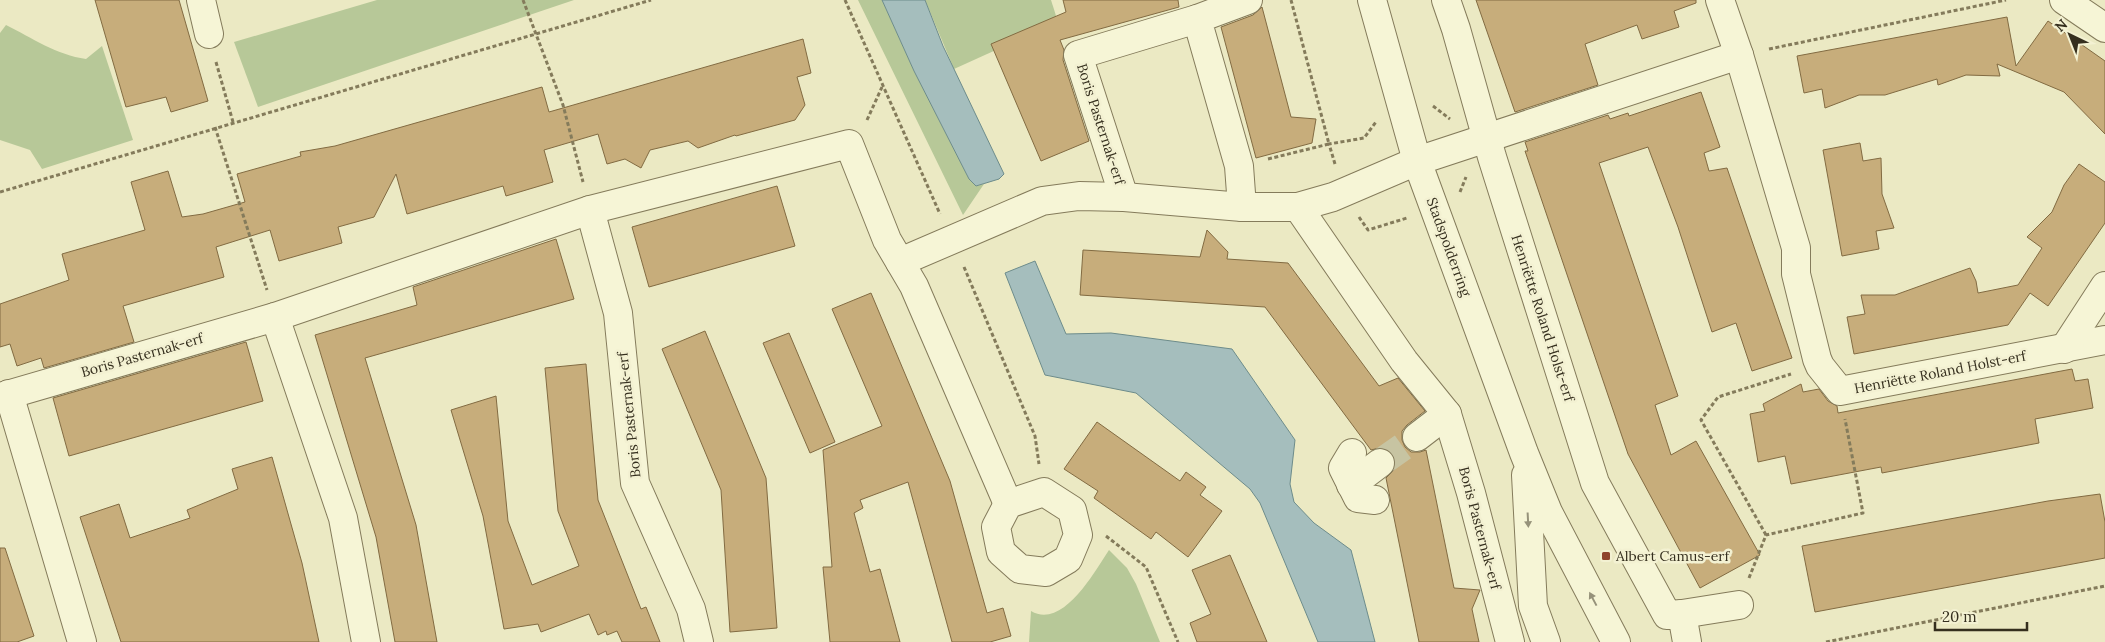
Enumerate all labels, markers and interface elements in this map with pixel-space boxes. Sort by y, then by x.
north arrow [2045,10,2095,60]
text: N [2051,15,2071,36]
street label: Boris Pasternak-erf [1073,61,1129,188]
street label: Stadspolderring [1423,195,1475,299]
street label: Henriëtte Roland Holst-erf [1507,232,1579,405]
street label: Boris Pasternak-erf [79,329,206,381]
street label: Henriëtte Roland Holst-erf [1853,346,2029,397]
street label: Boris Pasternak-erf [613,350,645,479]
street label: Boris Pasternak-erf [1455,465,1505,593]
one-way arrow [1525,512,1533,528]
place label: Albert Camus-erf [1615,547,1730,565]
marker: Albert Camus-erf [1600,550,1612,562]
one-way arrow [1589,592,1597,606]
scale bar [1935,600,2028,632]
text: 20 m [1942,607,1977,626]

